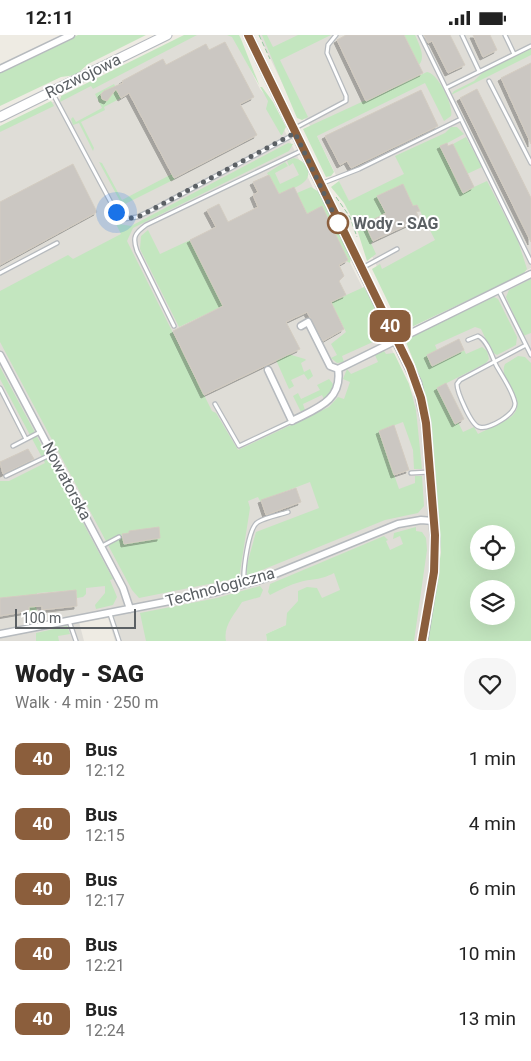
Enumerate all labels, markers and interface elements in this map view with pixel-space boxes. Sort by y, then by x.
text: 12:11 [25,6,74,29]
street label: Rozwojowa [42,50,124,102]
your location [104,200,129,225]
marker: Wody - SAG [327,212,349,234]
place label: Wody - SAG [353,214,439,233]
line badge: 40 [368,310,412,342]
text: 40 [380,315,400,336]
street label: Nowatorska [38,439,96,523]
map controls [470,525,515,625]
button: locate [470,525,515,570]
street label: Technologiczna [163,563,277,611]
button: layers [470,580,515,625]
scale bar [15,606,136,629]
text: 100 m [22,610,61,626]
button: heart [464,658,516,710]
text: Wody - SAG [15,660,144,688]
text: Walk · 4 min · 250 m [15,693,159,712]
text: Bus [85,738,118,761]
text: 1 min [469,747,516,770]
text: 40 [32,748,53,769]
text: 12:12 [85,761,125,780]
text: Bus [85,803,118,826]
text: 4 min [469,812,516,835]
text: 40 [32,813,53,834]
text: 12:15 [85,826,125,845]
text: Bus [85,868,118,891]
text: 6 min [469,877,516,900]
text: 40 [32,878,53,899]
text: 12:17 [85,891,125,910]
text: Bus [85,933,118,956]
text: 10 min [458,942,516,965]
text: 40 [32,943,53,964]
text: 12:21 [85,956,125,975]
text: Bus [85,998,118,1021]
text: 13 min [458,1007,516,1030]
text: 40 [32,1008,53,1029]
text: 12:24 [85,1021,125,1040]

